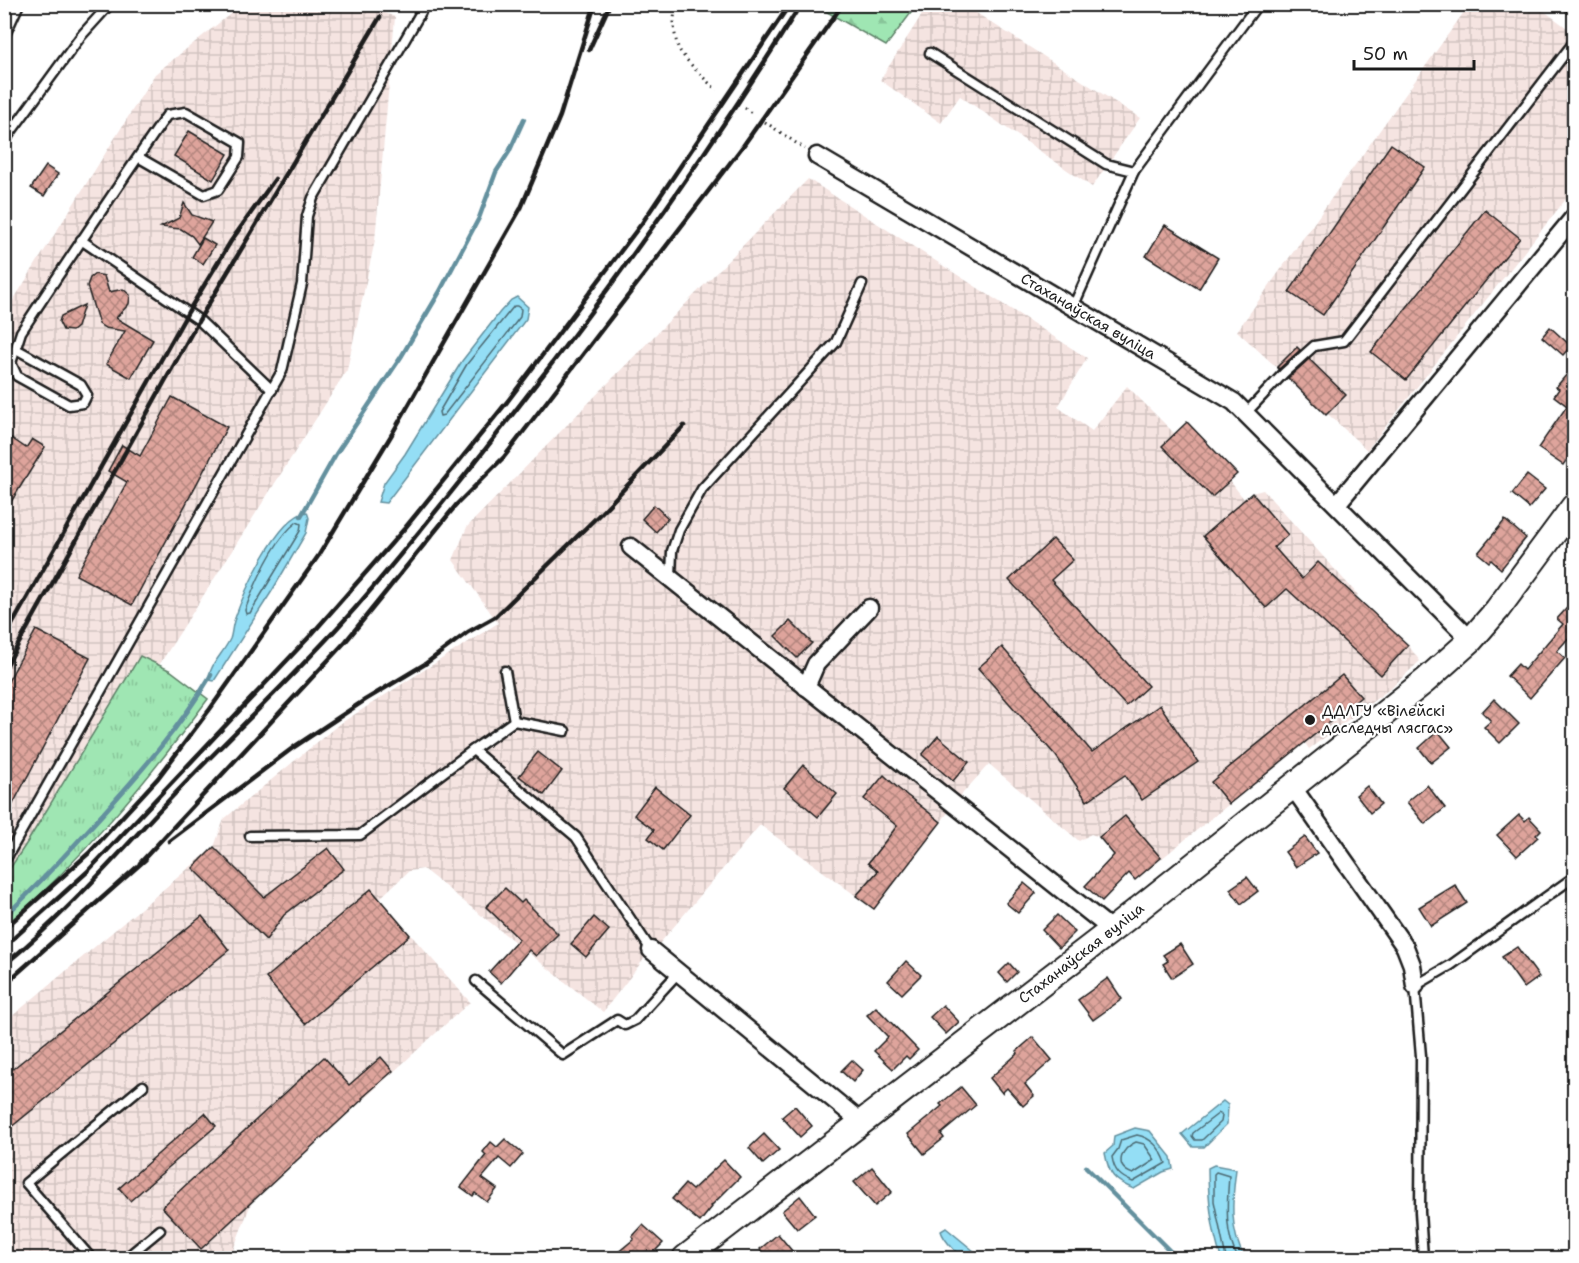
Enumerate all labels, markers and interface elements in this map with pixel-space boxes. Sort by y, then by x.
scale bar [1354,33,1474,71]
text: 50 m [1363,42,1408,66]
street label: Стаханаўская вуліца [1017,268,1160,364]
place label: ДДЛГУ «Вілейскі даследчы лясгас» [1322,701,1453,738]
marker: ДДЛГУ «Вілейскі даследчы лясгас» [1303,713,1317,727]
street label: Стаханаўская вуліца [1014,898,1149,1008]

